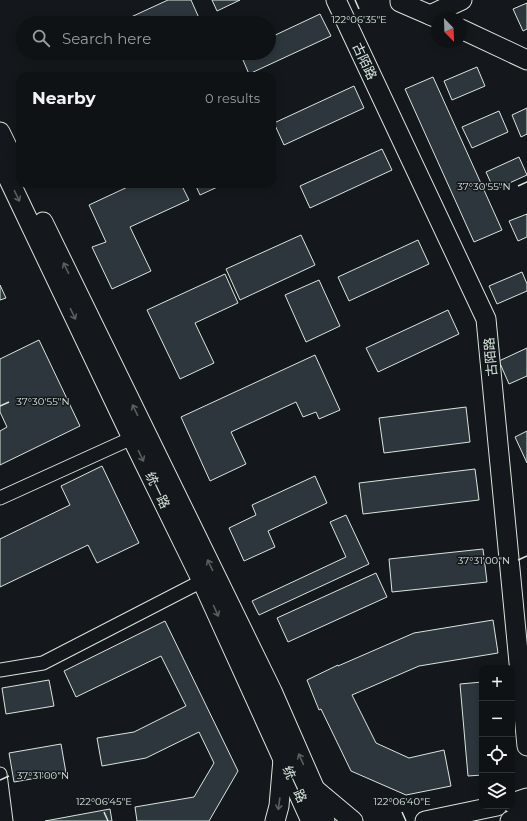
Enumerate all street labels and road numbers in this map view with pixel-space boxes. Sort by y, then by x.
street label: 古陌路 [350,40,380,82]
street label: 古陌路 [480,337,500,377]
street label: 统一路 [142,469,174,511]
street label: 统一路 [280,763,310,805]

